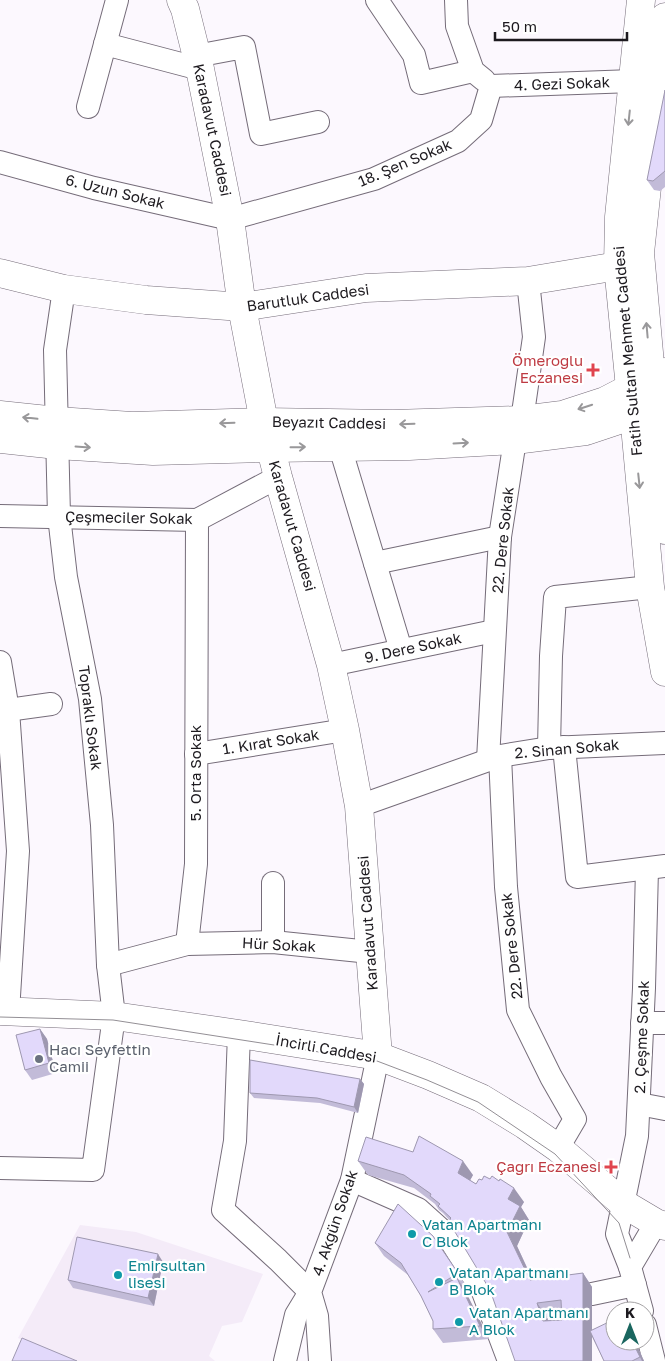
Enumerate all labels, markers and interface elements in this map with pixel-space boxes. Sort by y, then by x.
scale bar [495,10,628,42]
text: 50 m [502,17,537,35]
street label: Karadavut Caddesi [190,62,236,198]
street label: 4. Gezi Sokak [514,72,611,94]
one-way arrow [624,110,634,126]
street label: 18. Şen Sokak [355,134,455,190]
street label: 6. Uzun Sokak [64,170,167,212]
street label: Fatih Sultan Mehmet Caddesi [609,245,645,457]
street label: Barutluk Caddesi [246,280,370,315]
one-way arrow [642,322,651,338]
place label: Ömeroğlu Eczanesi [512,351,583,386]
marker: Ömeroğlu Eczanesi [587,364,599,376]
one-way arrow [578,403,594,413]
street label: Beyazıt Caddesi [272,412,386,432]
one-way arrow [22,413,38,423]
one-way arrow [219,418,236,428]
one-way arrow [399,419,416,429]
one-way arrow [452,439,468,448]
one-way arrow [75,442,91,451]
one-way arrow [290,442,306,452]
street label: Karadavut Caddesi [266,458,320,593]
one-way arrow [634,472,644,488]
street label: 22. Dere Sokak [487,485,517,594]
street label: Çeşmeciler Sokak [65,507,194,527]
street label: 9. Dere Sokak [363,628,463,666]
street label: Topraklı Sokak [76,665,106,772]
street label: 5. Orta Sokak [186,724,204,821]
street label: 1. Kırat Sokak [221,724,321,758]
street label: 2. Sinan Sokak [514,734,621,762]
street label: Karadavut Caddesi [353,855,381,991]
street label: 22. Dere Sokak [496,892,526,1000]
street label: Hür Sokak [242,933,317,955]
street label: 2. Çeşme Sokak [630,979,652,1094]
street label: İncirli Caddesi [274,1030,378,1066]
place label: Hacı Seyfettin Camii [49,1040,151,1075]
marker: Hacı Seyfettin Camii [33,1053,45,1065]
place label: Çağrı Eczanesi [496,1157,601,1175]
marker: Çağrı Eczanesi [605,1161,617,1173]
street label: 4. Akgün Sokak [308,1167,361,1278]
place label: Vatan Apartmanı C Blok [422,1215,542,1250]
marker: Vatan Apartmanı C Blok [406,1228,418,1240]
place label: Emirsultan lisesi [128,1256,206,1291]
place label: Vatan Apartmanı B Blok [449,1263,569,1298]
marker: Emirsultan lisesi [112,1269,124,1281]
marker: Vatan Apartmanı B Blok [433,1276,445,1288]
north arrow [605,1301,655,1351]
place label: Vatan Apartmanı A Blok [469,1303,589,1338]
text: K [625,1304,635,1321]
marker: Vatan Apartmanı A Blok [453,1316,465,1328]

